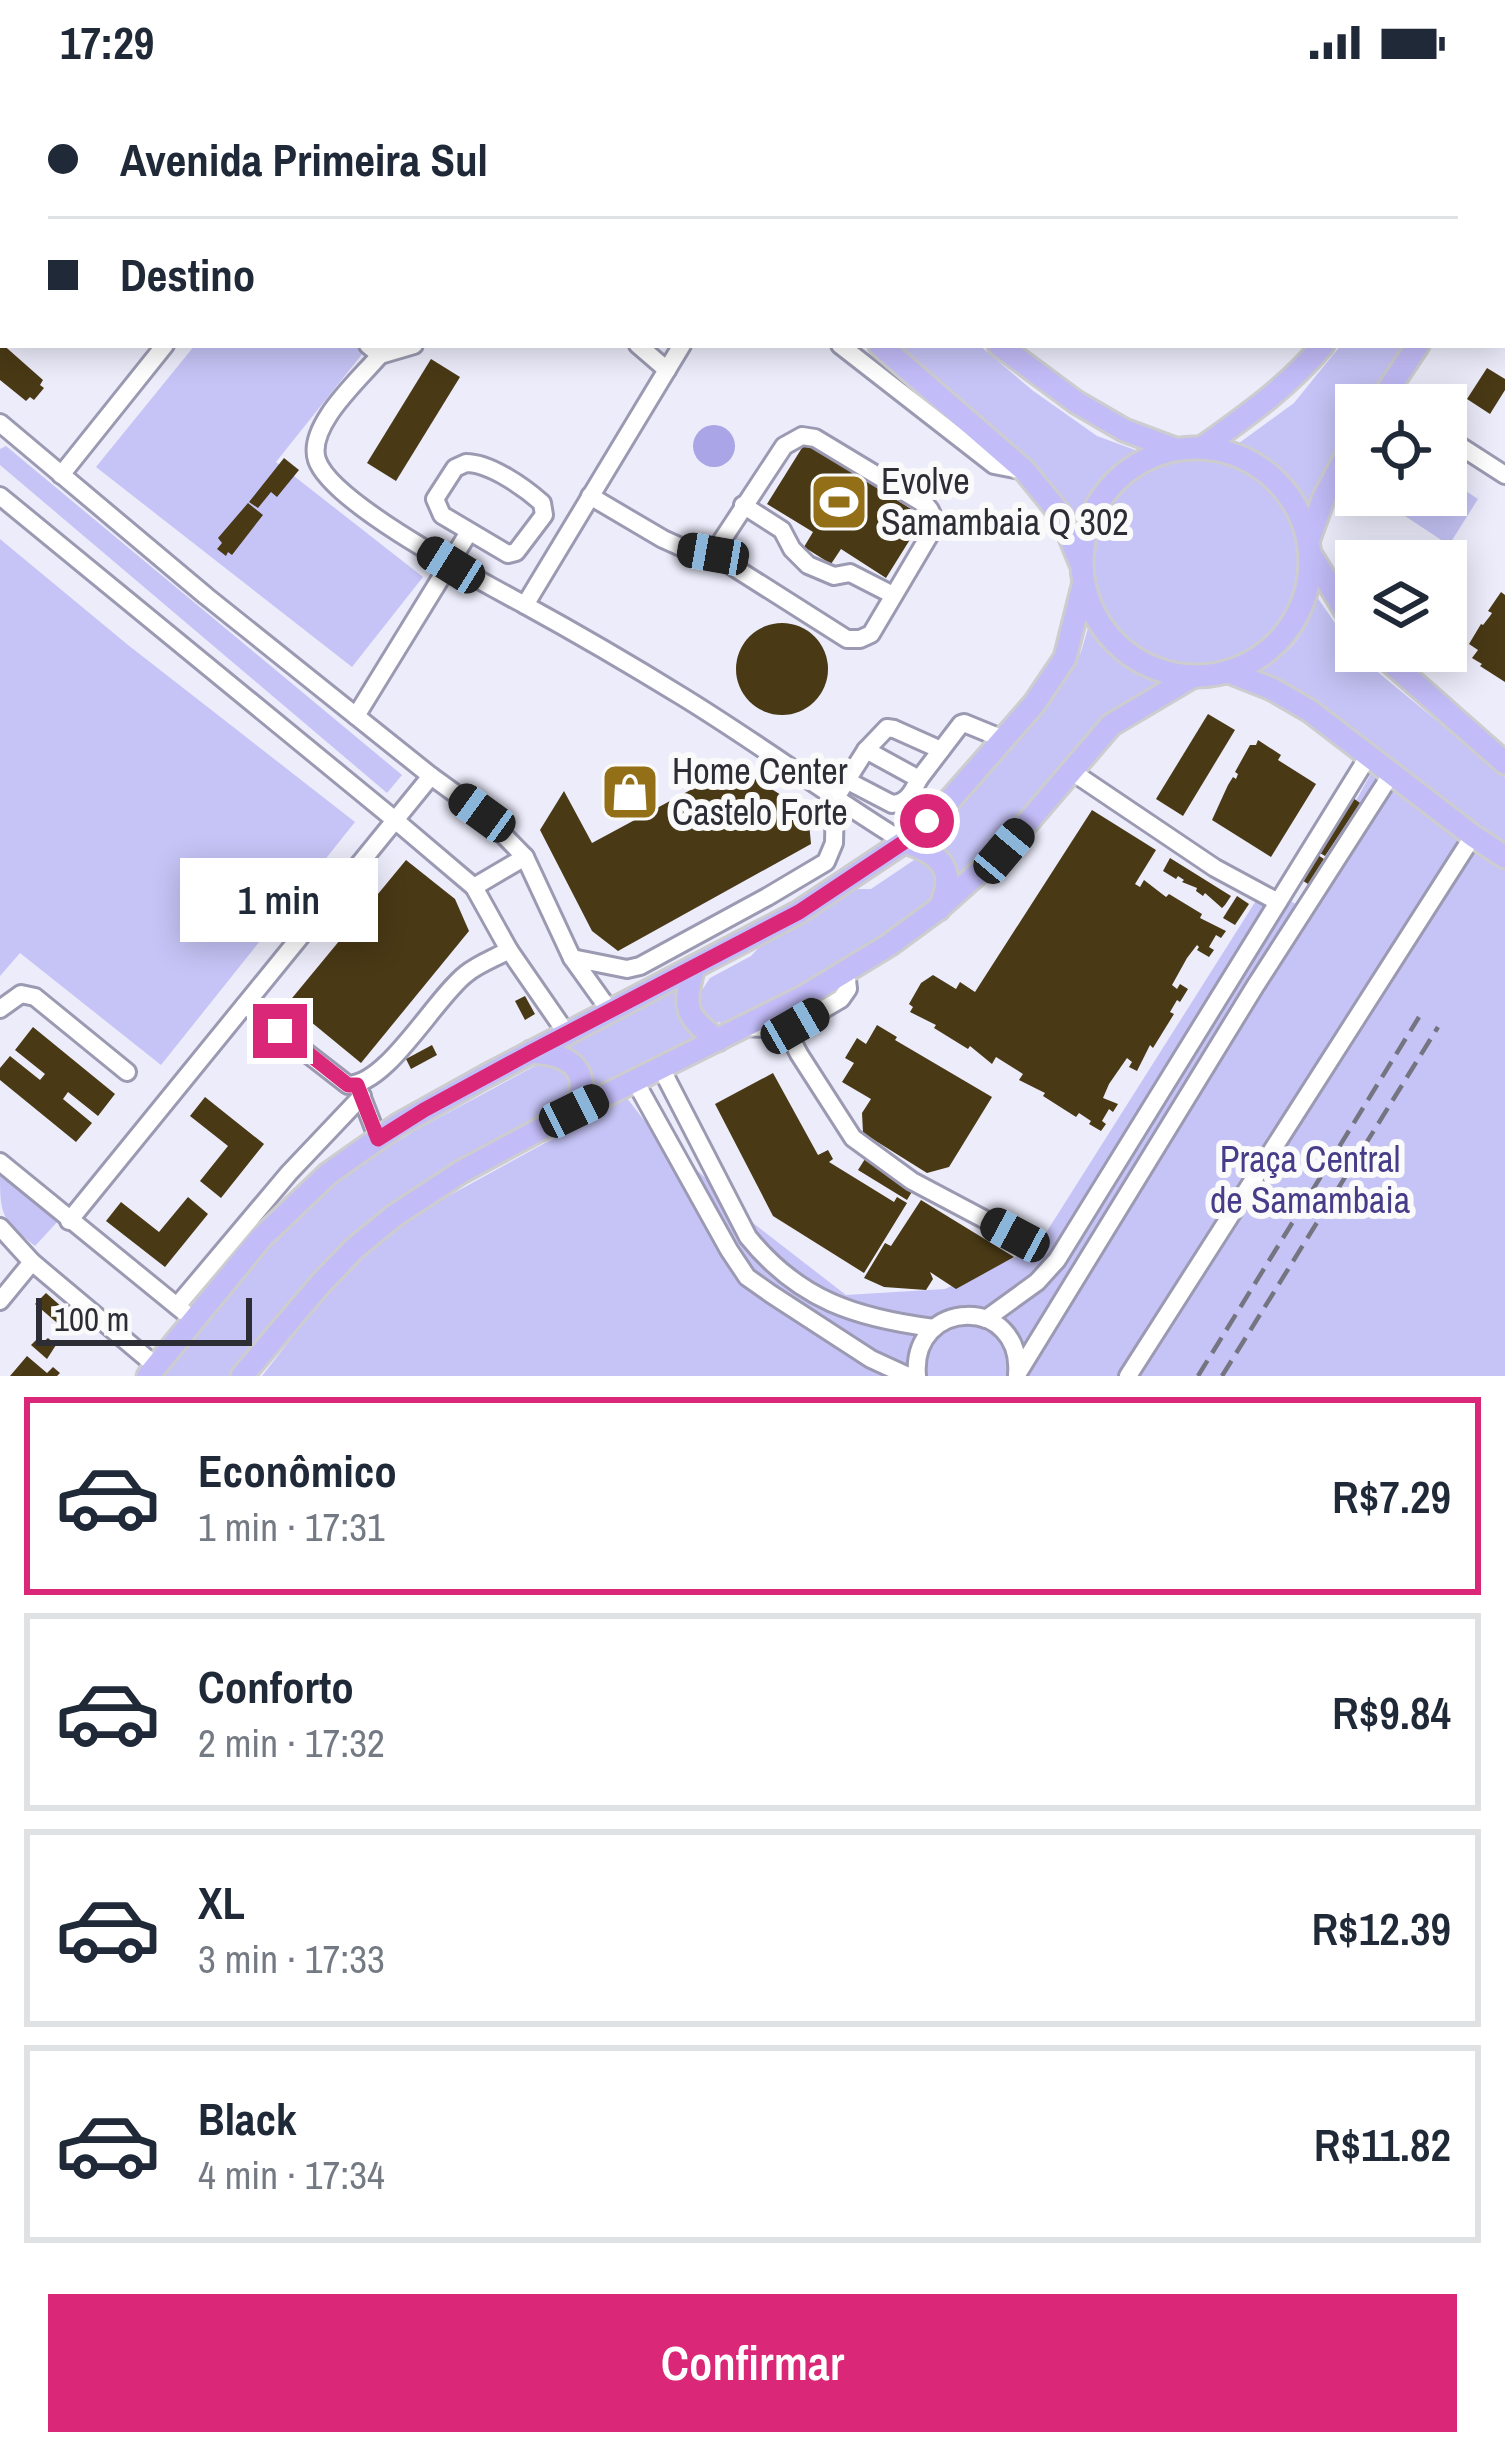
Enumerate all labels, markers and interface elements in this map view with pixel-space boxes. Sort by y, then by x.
text: 17:29 [60,12,154,73]
text: Avenida Primeira Sul [120,129,488,190]
text: Destino [120,244,255,305]
map controls [1335,384,1467,672]
button: locate [1335,384,1467,516]
place label: Evolve Samambaia Q 302 [881,457,1129,546]
sports icon: Evolve Samambaia Q 302 [808,471,870,533]
car [674,530,752,578]
car [411,531,491,599]
button: layers [1335,540,1467,672]
place label: Home Center Castelo Forte [672,747,848,836]
shop icon: Home Center Castelo Forte [599,761,661,823]
car [442,777,522,849]
route start [900,794,954,848]
car [967,812,1041,890]
callout: 1 min [181,857,379,941]
text: 1 min [238,874,320,926]
car [755,992,835,1060]
route end [253,1004,307,1058]
car [534,1079,614,1143]
park label: Praça Central de Samambaia [1210,1135,1410,1224]
car [975,1202,1055,1268]
scale bar [36,1292,252,1345]
text: 100 m [54,1297,129,1341]
text: Econômico [198,1440,397,1501]
icon: car [54,1442,162,1550]
text: R$7.29 [1332,1466,1451,1527]
text: 1 min · 17:31 [198,1501,385,1553]
text: Conforto [198,1656,354,1717]
icon: car [54,1658,162,1766]
text: R$9.84 [1332,1682,1451,1743]
text: 2 min · 17:32 [198,1717,385,1769]
text: XL [198,1872,245,1933]
icon: car [54,1874,162,1982]
text: R$12.39 [1311,1898,1451,1959]
text: 3 min · 17:33 [198,1933,385,1985]
text: Black [198,2088,296,2149]
icon: car [54,2090,162,2198]
text: R$11.82 [1314,2114,1451,2175]
text: 4 min · 17:34 [198,2149,385,2201]
button: Confirmar [48,2294,1457,2432]

